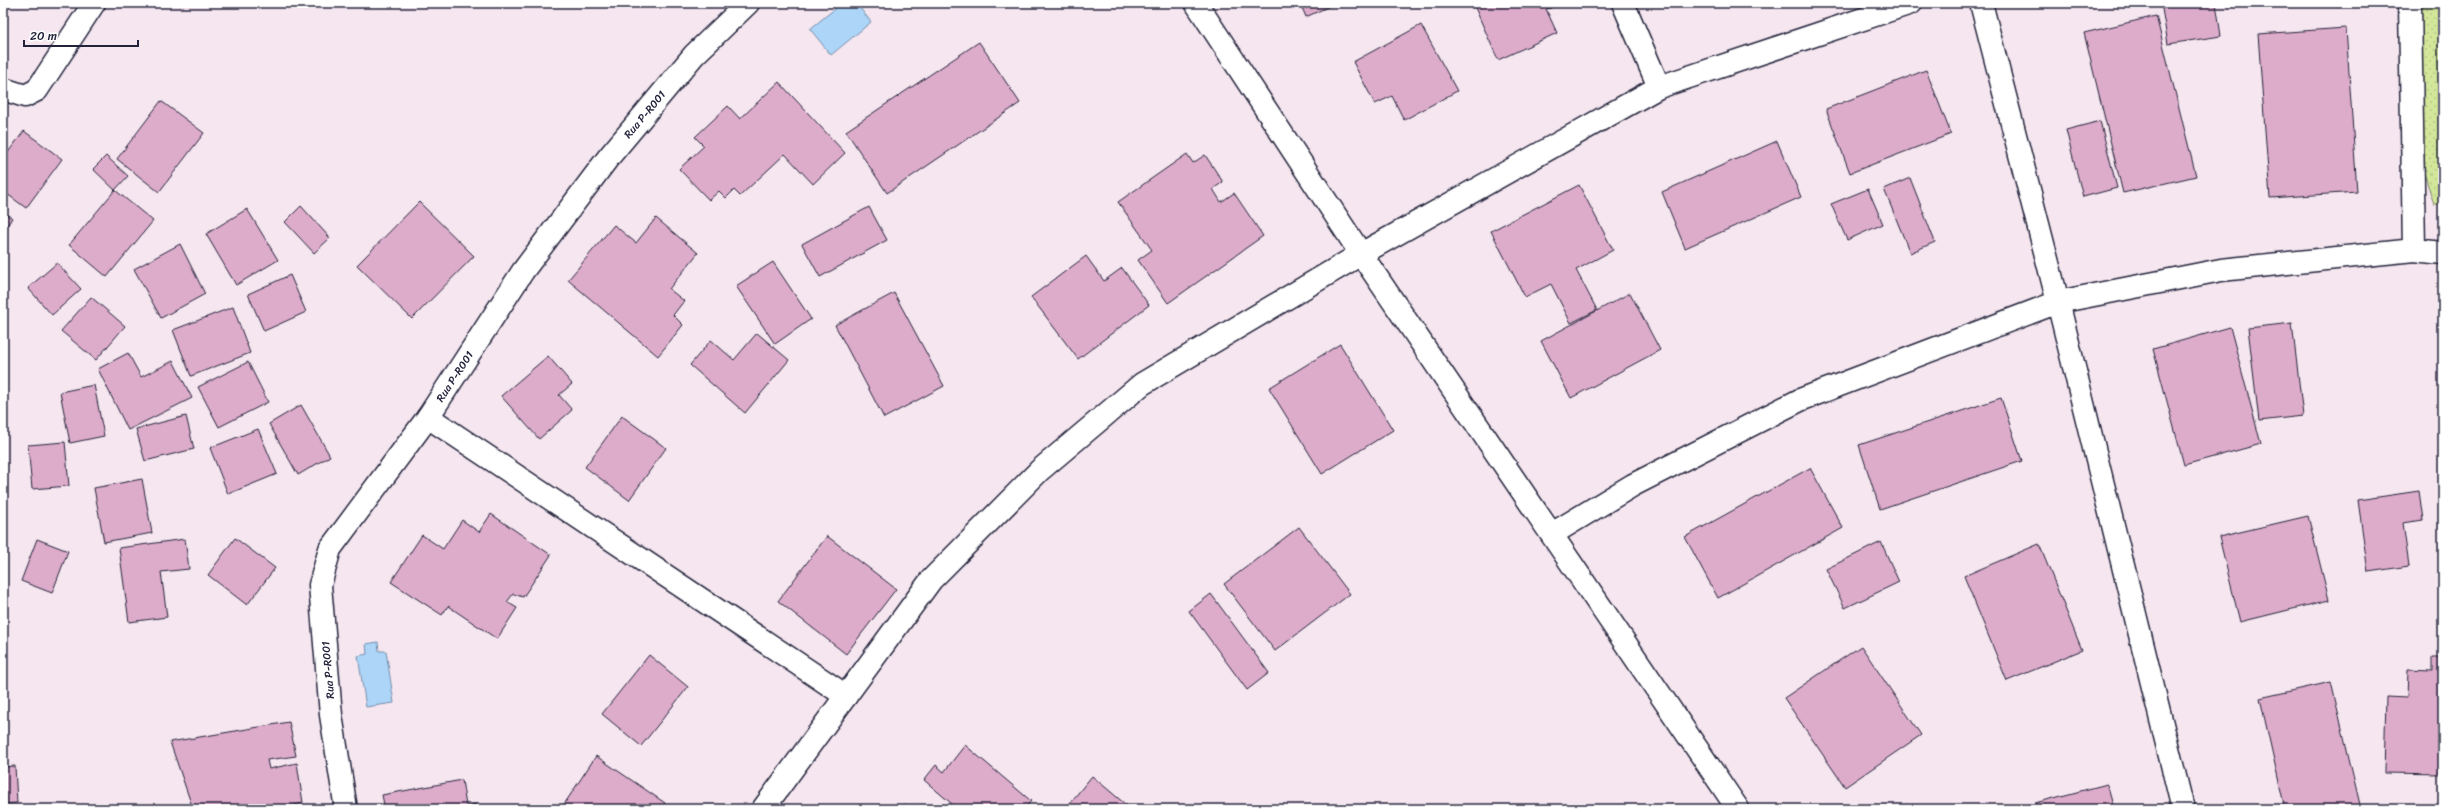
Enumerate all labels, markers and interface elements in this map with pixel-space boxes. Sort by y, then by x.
scale bar [24,22,138,48]
text: 20 m [30,25,57,47]
street label: Rua P-R001 [619,86,671,143]
street label: Rua P-R001 [431,347,478,406]
street label: Rua P-R001 [316,640,340,700]

